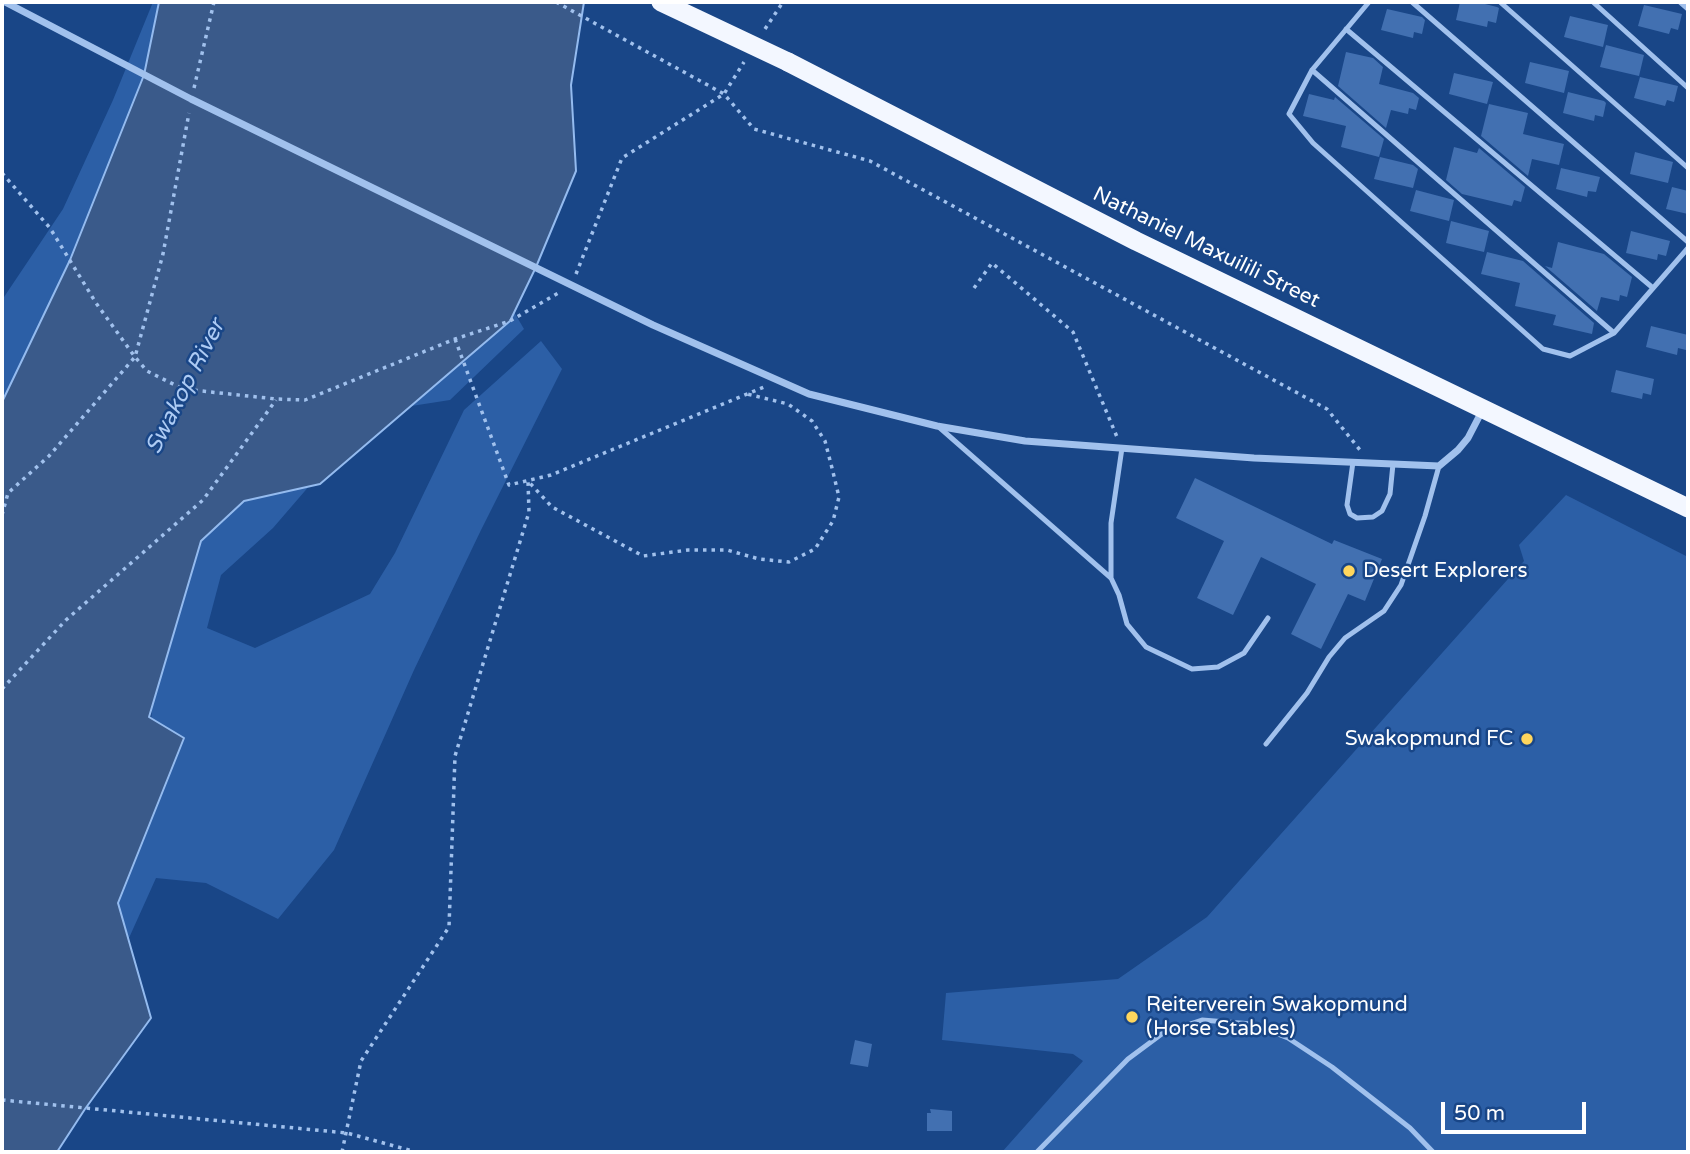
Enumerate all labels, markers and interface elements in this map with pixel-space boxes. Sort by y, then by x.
street label: Nathaniel Maxuilili Street [1088,182,1324,314]
water label: Swakop River [140,315,232,459]
place label: Desert Explorers [1363,558,1527,584]
marker: Desert Explorers [1341,563,1357,579]
place label: Swakopmund FC [1345,726,1513,752]
marker: Swakopmund FC [1519,731,1535,747]
place label: Reiterverein Swakopmund (Horse Stables) [1146,992,1408,1042]
marker: Reiterverein Swakopmund (Horse Stables) [1124,1009,1140,1025]
scale bar [1445,1088,1590,1132]
text: 50 m [1454,1101,1505,1126]

